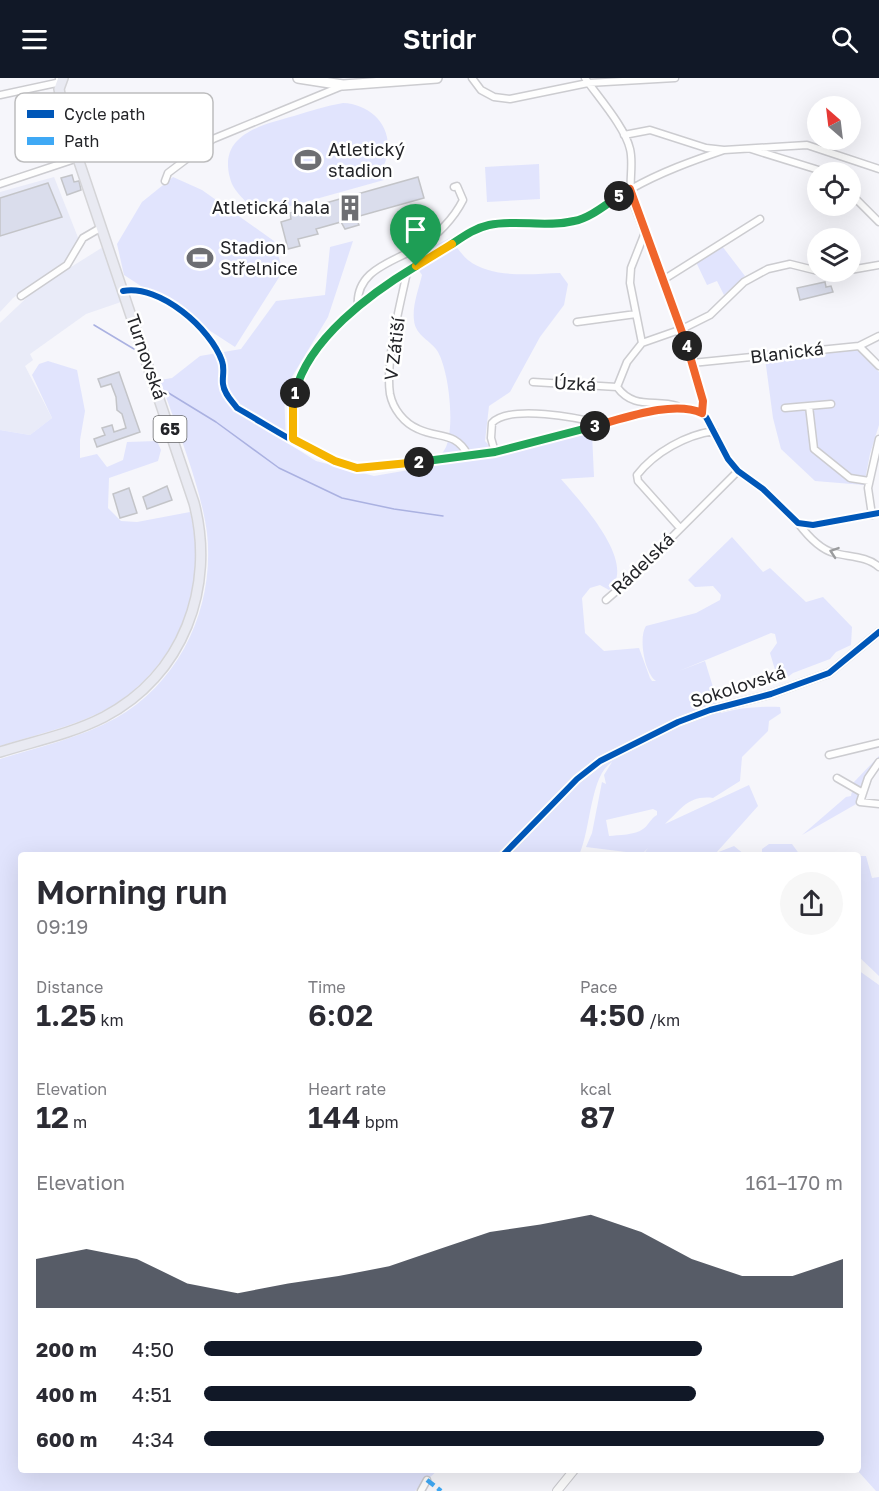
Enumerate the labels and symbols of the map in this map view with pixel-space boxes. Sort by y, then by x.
legend [15,93,213,162]
north arrow [807,96,861,150]
text: Cycle path [64,104,145,124]
text: Path [64,131,99,151]
place label: Atletický stadion [328,138,405,181]
sports icon: Atletický stadion [293,145,323,175]
pin: 5 [604,181,634,211]
building icon: Atletická hala [335,193,365,223]
place label: Atletická hala [212,196,330,218]
pin [390,204,441,266]
place label: Stadion Střelnice [220,236,298,279]
sports icon: Stadion Střelnice [185,243,215,273]
street label: Turnovská [122,311,172,402]
street label: V Zátiší [379,315,409,382]
pin: 4 [672,331,702,361]
street label: Blanická [749,337,825,367]
street label: Úzká [553,371,597,395]
pin: 1 [280,378,310,408]
pin: 3 [580,411,610,441]
road number: 65 [154,416,186,442]
pin: 2 [404,447,434,477]
street label: Rádelská [606,528,678,599]
one-way arrow [830,546,840,559]
street label: Sokolovská [687,660,788,712]

